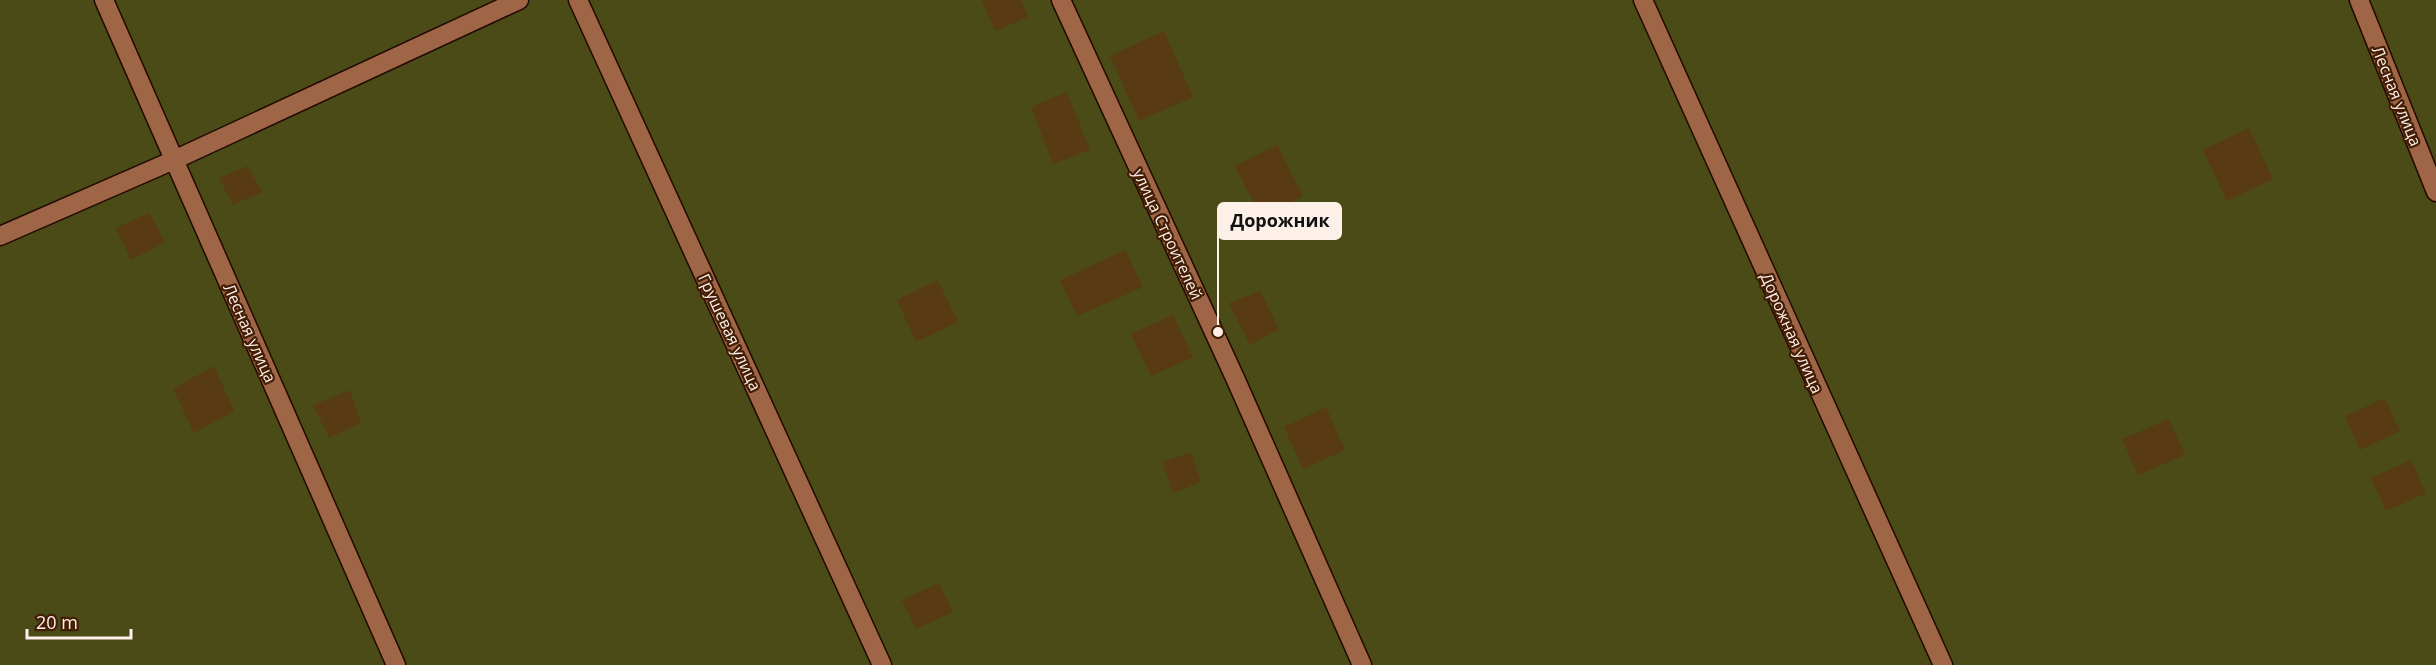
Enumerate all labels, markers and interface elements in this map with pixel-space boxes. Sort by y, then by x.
street label: Лесная улица [2367,43,2427,149]
street label: улица Строителей [1128,165,1208,303]
callout: Дорожник [1218,203,1341,239]
text: Дорожник [1230,208,1330,232]
street label: Дорожная улица [1756,269,1828,397]
street label: Грушевая улица [693,270,767,394]
street label: Лесная улица [218,280,282,386]
scale bar [27,602,130,640]
text: 20 m [36,610,78,634]

